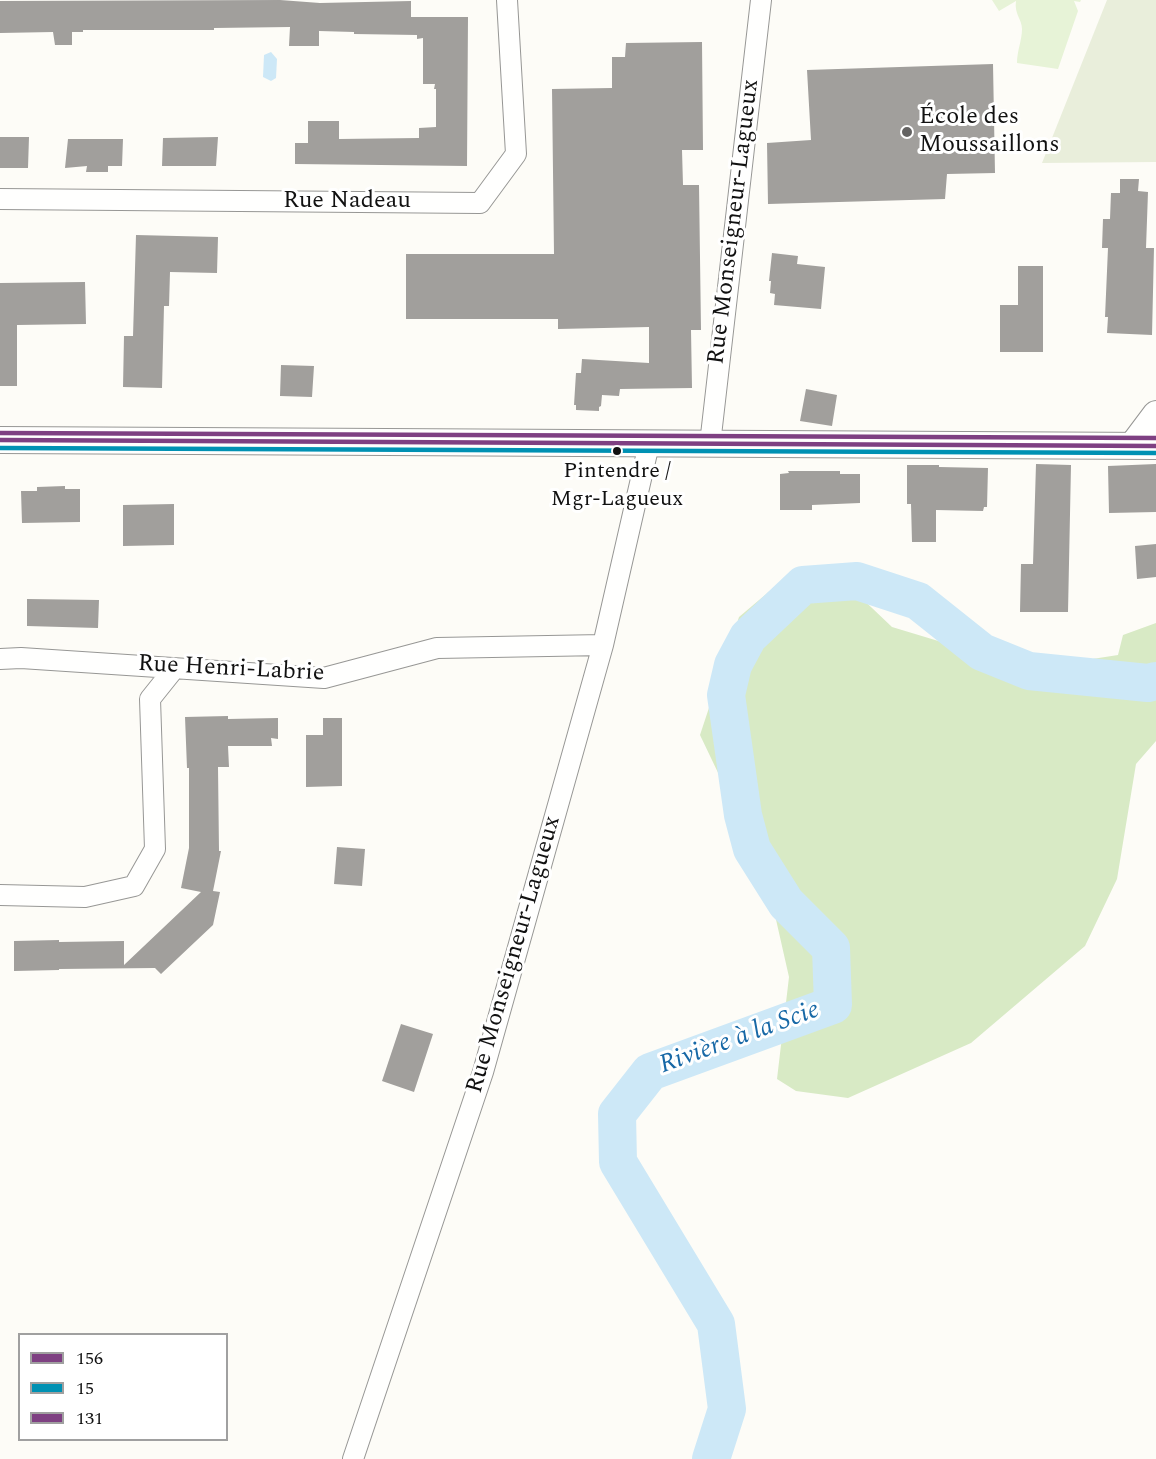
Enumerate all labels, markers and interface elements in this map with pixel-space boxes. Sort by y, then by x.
street label: Rue Monseigneur-Lagueux [703,78,767,366]
place label: École des Moussaillons [919,104,1060,160]
marker: École des Moussaillons [900,125,914,139]
street label: Rue Nadeau [283,188,411,216]
marker: Pintendre / Mgr-Lagueux [611,445,623,457]
place label: Pintendre / Mgr-Lagueux [551,460,683,512]
street label: Rue Henri-Labrie [137,651,325,689]
street label: Rue Monseigneur-Lagueux [462,813,568,1097]
water label: Rivière à la Scie [656,996,824,1082]
legend [18,1333,228,1441]
text: 156 [76,1345,103,1372]
text: 15 [76,1375,94,1402]
text: 131 [76,1405,103,1432]

